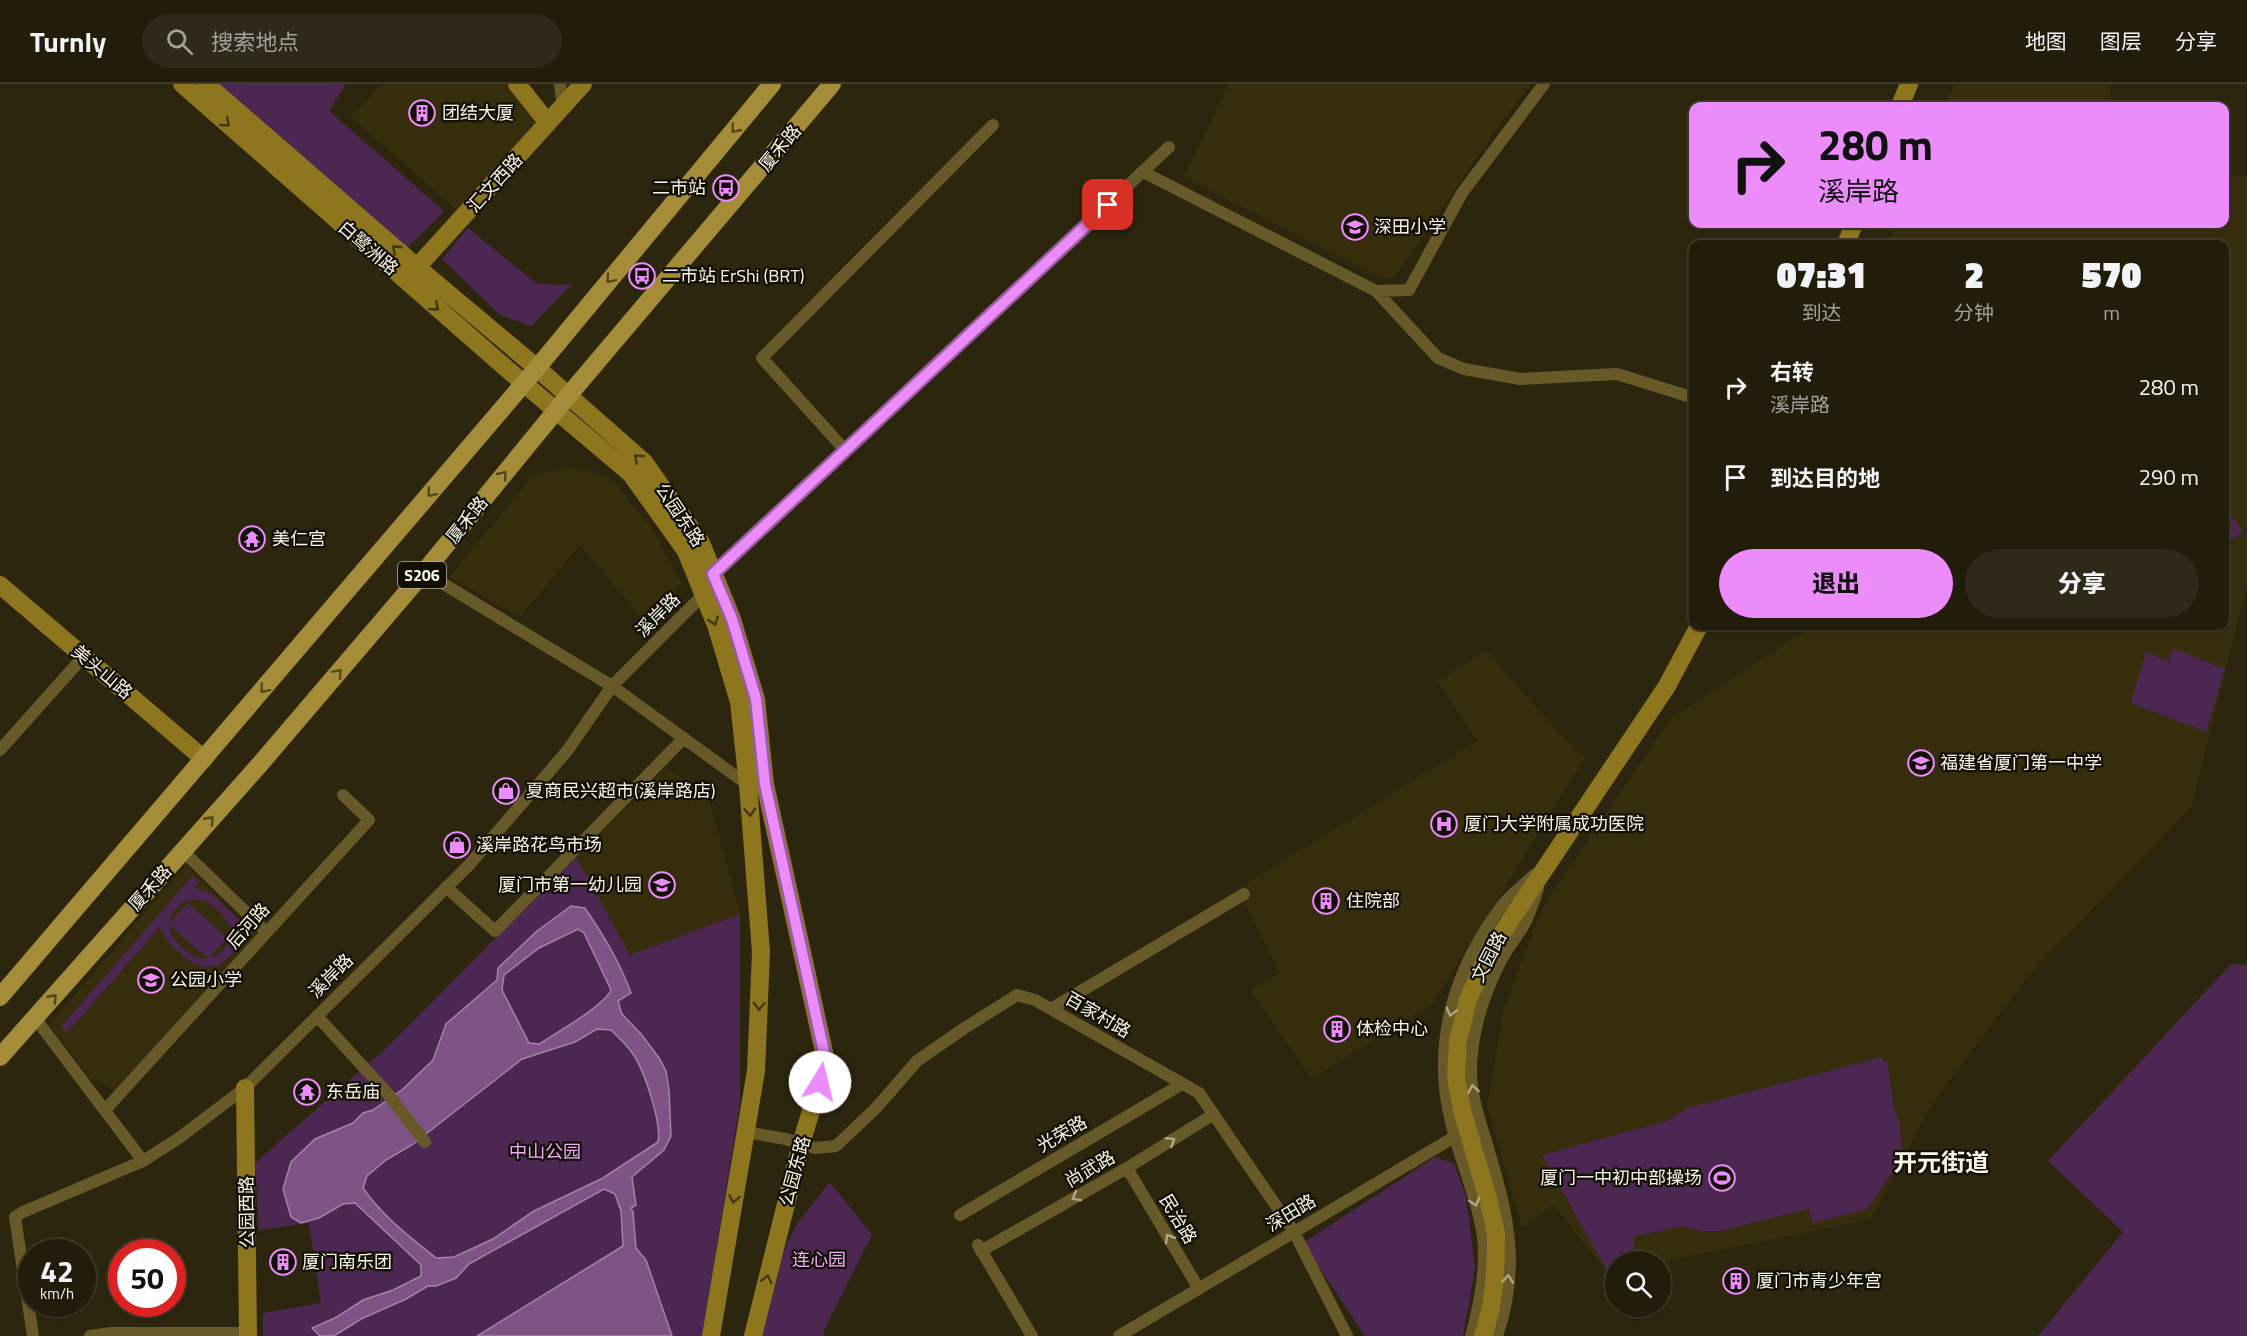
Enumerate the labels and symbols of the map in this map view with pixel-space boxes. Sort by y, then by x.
building icon: 团结大厦 [407,98,437,128]
place label: 团结大厦 [442,99,514,126]
one-way arrow [219,116,230,127]
street label: 厦禾路 [752,118,807,177]
one-way arrow [731,122,742,133]
street label: 汇文西路 [461,147,529,218]
bus stop icon: 二市站 [711,173,741,203]
place label: 二市站 [652,174,706,201]
pin [1082,179,1133,230]
school or university icon: 深田小学 [1340,212,1370,242]
place label: 深田小学 [1374,213,1446,240]
street label: 白鹭洲路 [332,214,404,281]
one-way arrow [392,245,403,256]
bus stop icon: 二市站 ErShi (BRT) [627,261,657,291]
place label: 二市站 ErShi (BRT) [662,262,804,289]
one-way arrow [607,272,618,283]
one-way arrow [429,300,439,311]
one-way arrow [634,454,645,465]
one-way arrow [496,471,507,482]
street label: 公园东路 [649,477,712,552]
one-way arrow [427,486,438,497]
street label: 厦禾路 [439,490,494,549]
temple icon: 美仁宫 [237,524,267,554]
place label: 美仁宫 [272,525,326,552]
road number: S206 [398,562,446,588]
street label: 溪岸路 [629,586,686,643]
one-way arrow [707,615,719,626]
street label: 美头山路 [66,638,139,705]
one-way arrow [331,669,342,680]
one-way arrow [260,682,271,693]
school or university icon: 福建省厦门第一中学 [1906,748,1936,778]
place label: 福建省厦门第一中学 [1940,749,2102,776]
shop icon: 夏商民兴超市(溪岸路店) [491,776,521,806]
place label: 夏商民兴超市(溪岸路店) [526,777,716,804]
one-way arrow [743,807,756,816]
hospital icon: 厦门大学附属成功医院 [1429,809,1459,839]
place label: 厦门大学附属成功医院 [1464,810,1644,837]
one-way arrow [203,817,214,827]
shop icon: 溪岸路花鸟市场 [442,830,472,860]
place label: 溪岸路花鸟市场 [476,831,602,858]
street label: 厦禾路 [122,859,178,917]
school or university icon: 厦门市第一幼儿园 [647,870,677,900]
place label: 厦门市第一幼儿园 [498,871,642,898]
building icon: 住院部 [1311,886,1341,916]
place label: 住院部 [1346,887,1400,914]
street label: 后河路 [220,897,276,955]
street label: 文园路 [1464,927,1513,987]
street label: 溪岸路 [302,947,359,1004]
school or university icon: 公园小学 [136,965,166,995]
place label: 公园小学 [170,966,242,993]
street label: 百家村路 [1060,985,1136,1044]
one-way arrow [46,994,57,1005]
one-way arrow [752,1002,765,1011]
one-way arrow [1445,1006,1458,1016]
building icon: 体检中心 [1322,1014,1352,1044]
place label: 体检中心 [1356,1015,1428,1042]
position arrow [788,1050,852,1114]
temple icon: 东岳庙 [292,1077,322,1107]
place label: 东岳庙 [326,1078,380,1105]
one-way arrow [1467,1084,1480,1094]
street label: 光荣路 [1032,1108,1092,1159]
street label: 公园东路 [772,1133,817,1209]
one-way arrow [1164,1137,1175,1148]
park label: 中山公园 [509,1138,581,1165]
street label: 尚武路 [1060,1143,1120,1194]
district label: 开元街道 [1893,1144,1989,1180]
sports icon: 厦门一中初中部操场 [1707,1163,1737,1193]
place label: 厦门一中初中部操场 [1540,1164,1702,1191]
street label: 公园西路 [232,1176,261,1248]
street label: 深田路 [1261,1187,1321,1238]
street label: 民治路 [1153,1189,1204,1249]
one-way arrow [1072,1190,1082,1201]
one-way arrow [729,1195,741,1204]
one-way arrow [1468,1196,1480,1206]
one-way arrow [1164,1234,1176,1244]
speed limit sign: 50 [108,1239,186,1317]
park label: 连心园 [792,1246,846,1273]
building icon: 厦门南乐团 [268,1247,298,1277]
place label: 厦门南乐团 [302,1248,392,1275]
building icon: 厦门市青少年宫 [1721,1266,1751,1296]
place label: 厦门市青少年宫 [1756,1267,1882,1294]
one-way arrow [760,1274,773,1284]
one-way arrow [1502,1274,1514,1284]

